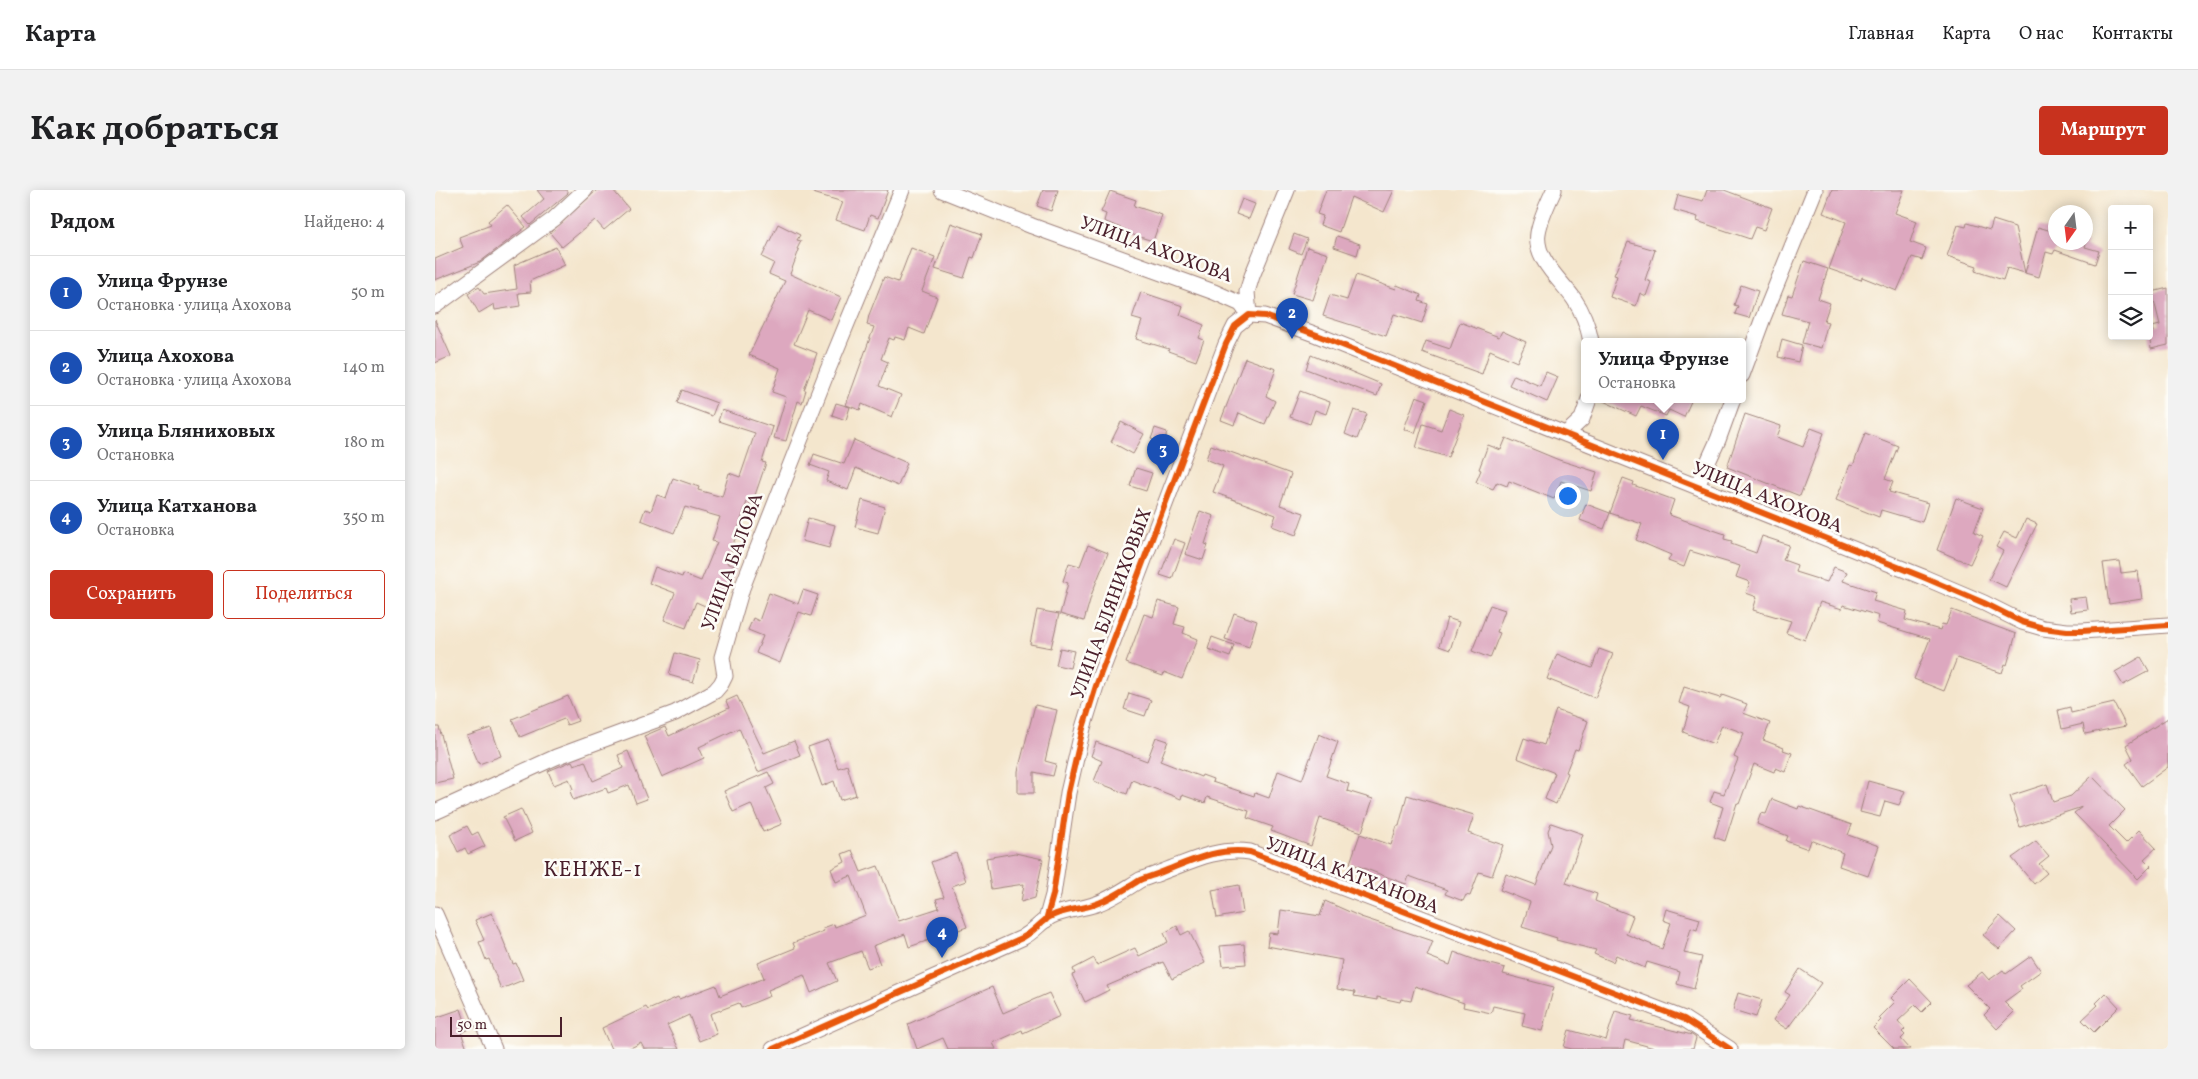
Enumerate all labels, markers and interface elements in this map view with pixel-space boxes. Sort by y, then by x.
text: Карта [25,18,96,52]
text: Главная [1848,22,1914,47]
text: Карта [1942,22,1991,47]
text: О нас [2019,22,2064,47]
text: Контакты [2092,22,2173,47]
text: Как добраться [30,106,279,154]
button: Маршрут [2039,106,2168,155]
north arrow [2048,205,2093,250]
map controls [2108,205,2153,340]
button: + [2108,205,2153,250]
text: Рядом [50,208,115,237]
street label: УЛИЦА АХОХОВА [1076,210,1236,290]
text: Найдено: 4 [304,212,385,234]
button: − [2108,250,2153,295]
text: Улица Фрунзе [97,269,228,295]
text: 1 [63,282,69,304]
text: 50 m [351,282,385,304]
text: Остановка · улица Ахохова [97,295,292,317]
button: layers [2108,295,2153,340]
pin: 2 [1276,298,1308,339]
popup [1581,338,1746,403]
text: Улица Ахохова [97,344,234,370]
text: Улица Фрунзе [1598,347,1729,373]
text: 2 [62,357,70,379]
text: 140 m [343,357,385,379]
text: Остановка · улица Ахохова [97,370,292,392]
text: Остановка [1598,373,1676,395]
text: Улица Бляниховых [97,419,275,445]
pin: 1 [1647,419,1679,460]
text: 3 [62,432,70,454]
text: 180 m [344,432,385,454]
pin: 3 [1147,434,1179,475]
text: Остановка [97,445,175,467]
street label: УЛИЦА АХОХОВА [1688,456,1846,540]
your location [1555,483,1581,509]
street label: УЛИЦА БАЛОВА [696,489,770,635]
text: Улица Катханова [97,494,257,520]
street label: УЛИЦА БЛЯНИХОВЫХ [1065,505,1159,703]
text: 4 [61,507,71,529]
text: 350 m [342,507,385,529]
text: Остановка [97,520,175,542]
button: Сохранить [50,570,213,619]
button: Поделиться [223,570,385,619]
street label: УЛИЦА КАТХАНОВА [1261,831,1443,921]
district label: КЕНЖЕ-1 [543,856,643,885]
pin: 4 [926,917,958,958]
scale bar [450,1014,563,1037]
text: 50 m [457,1016,487,1035]

